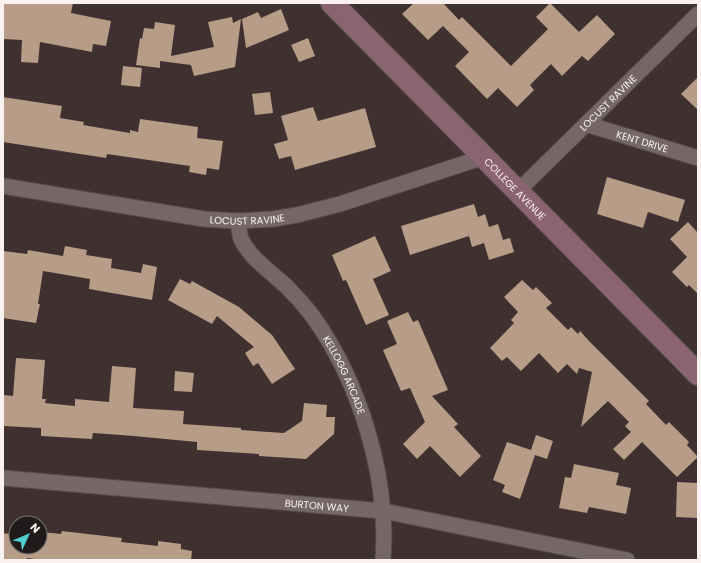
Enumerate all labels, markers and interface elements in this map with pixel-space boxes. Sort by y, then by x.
street label: LOCUST RAVINE [576,71,640,134]
street label: KENT DRIVE [615,126,670,156]
street label: COLLEGE AVENUE [481,154,550,223]
street label: LOCUST RAVINE [209,210,286,229]
street label: KELLOGG ARCADE [320,333,369,416]
street label: BURTON WAY [284,495,350,516]
north arrow [8,515,48,555]
text: N [27,520,44,537]

